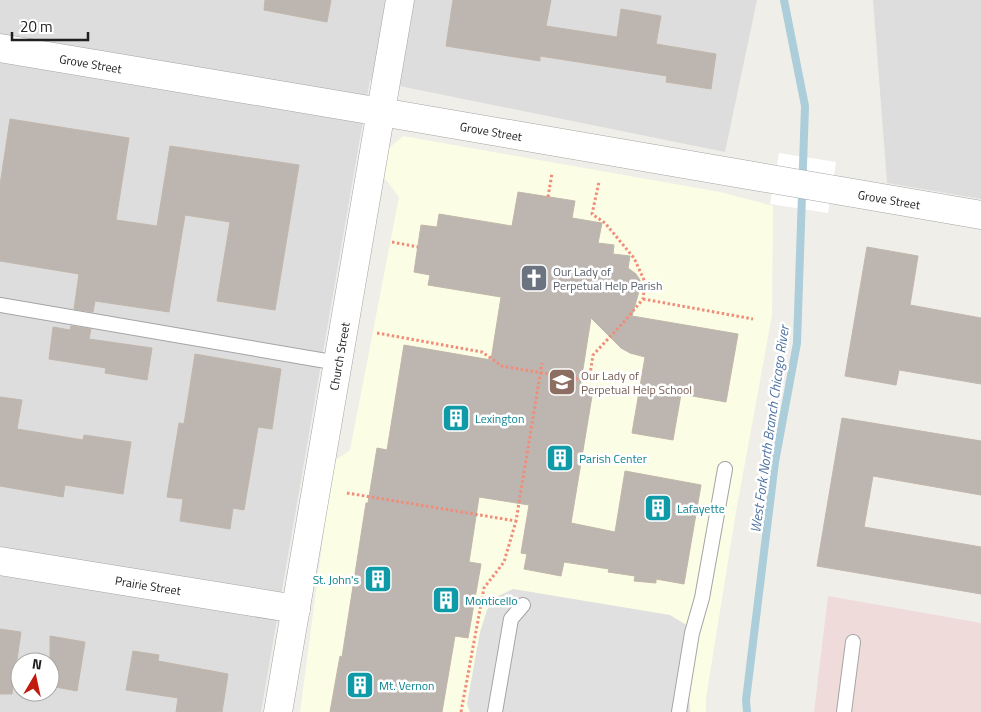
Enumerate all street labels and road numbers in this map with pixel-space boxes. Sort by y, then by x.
street label: Grove Street [58,49,124,78]
street label: Grove Street [458,116,524,146]
street label: Grove Street [857,185,923,214]
street label: Church Street [324,320,354,392]
street label: Prairie Street [114,570,183,600]

